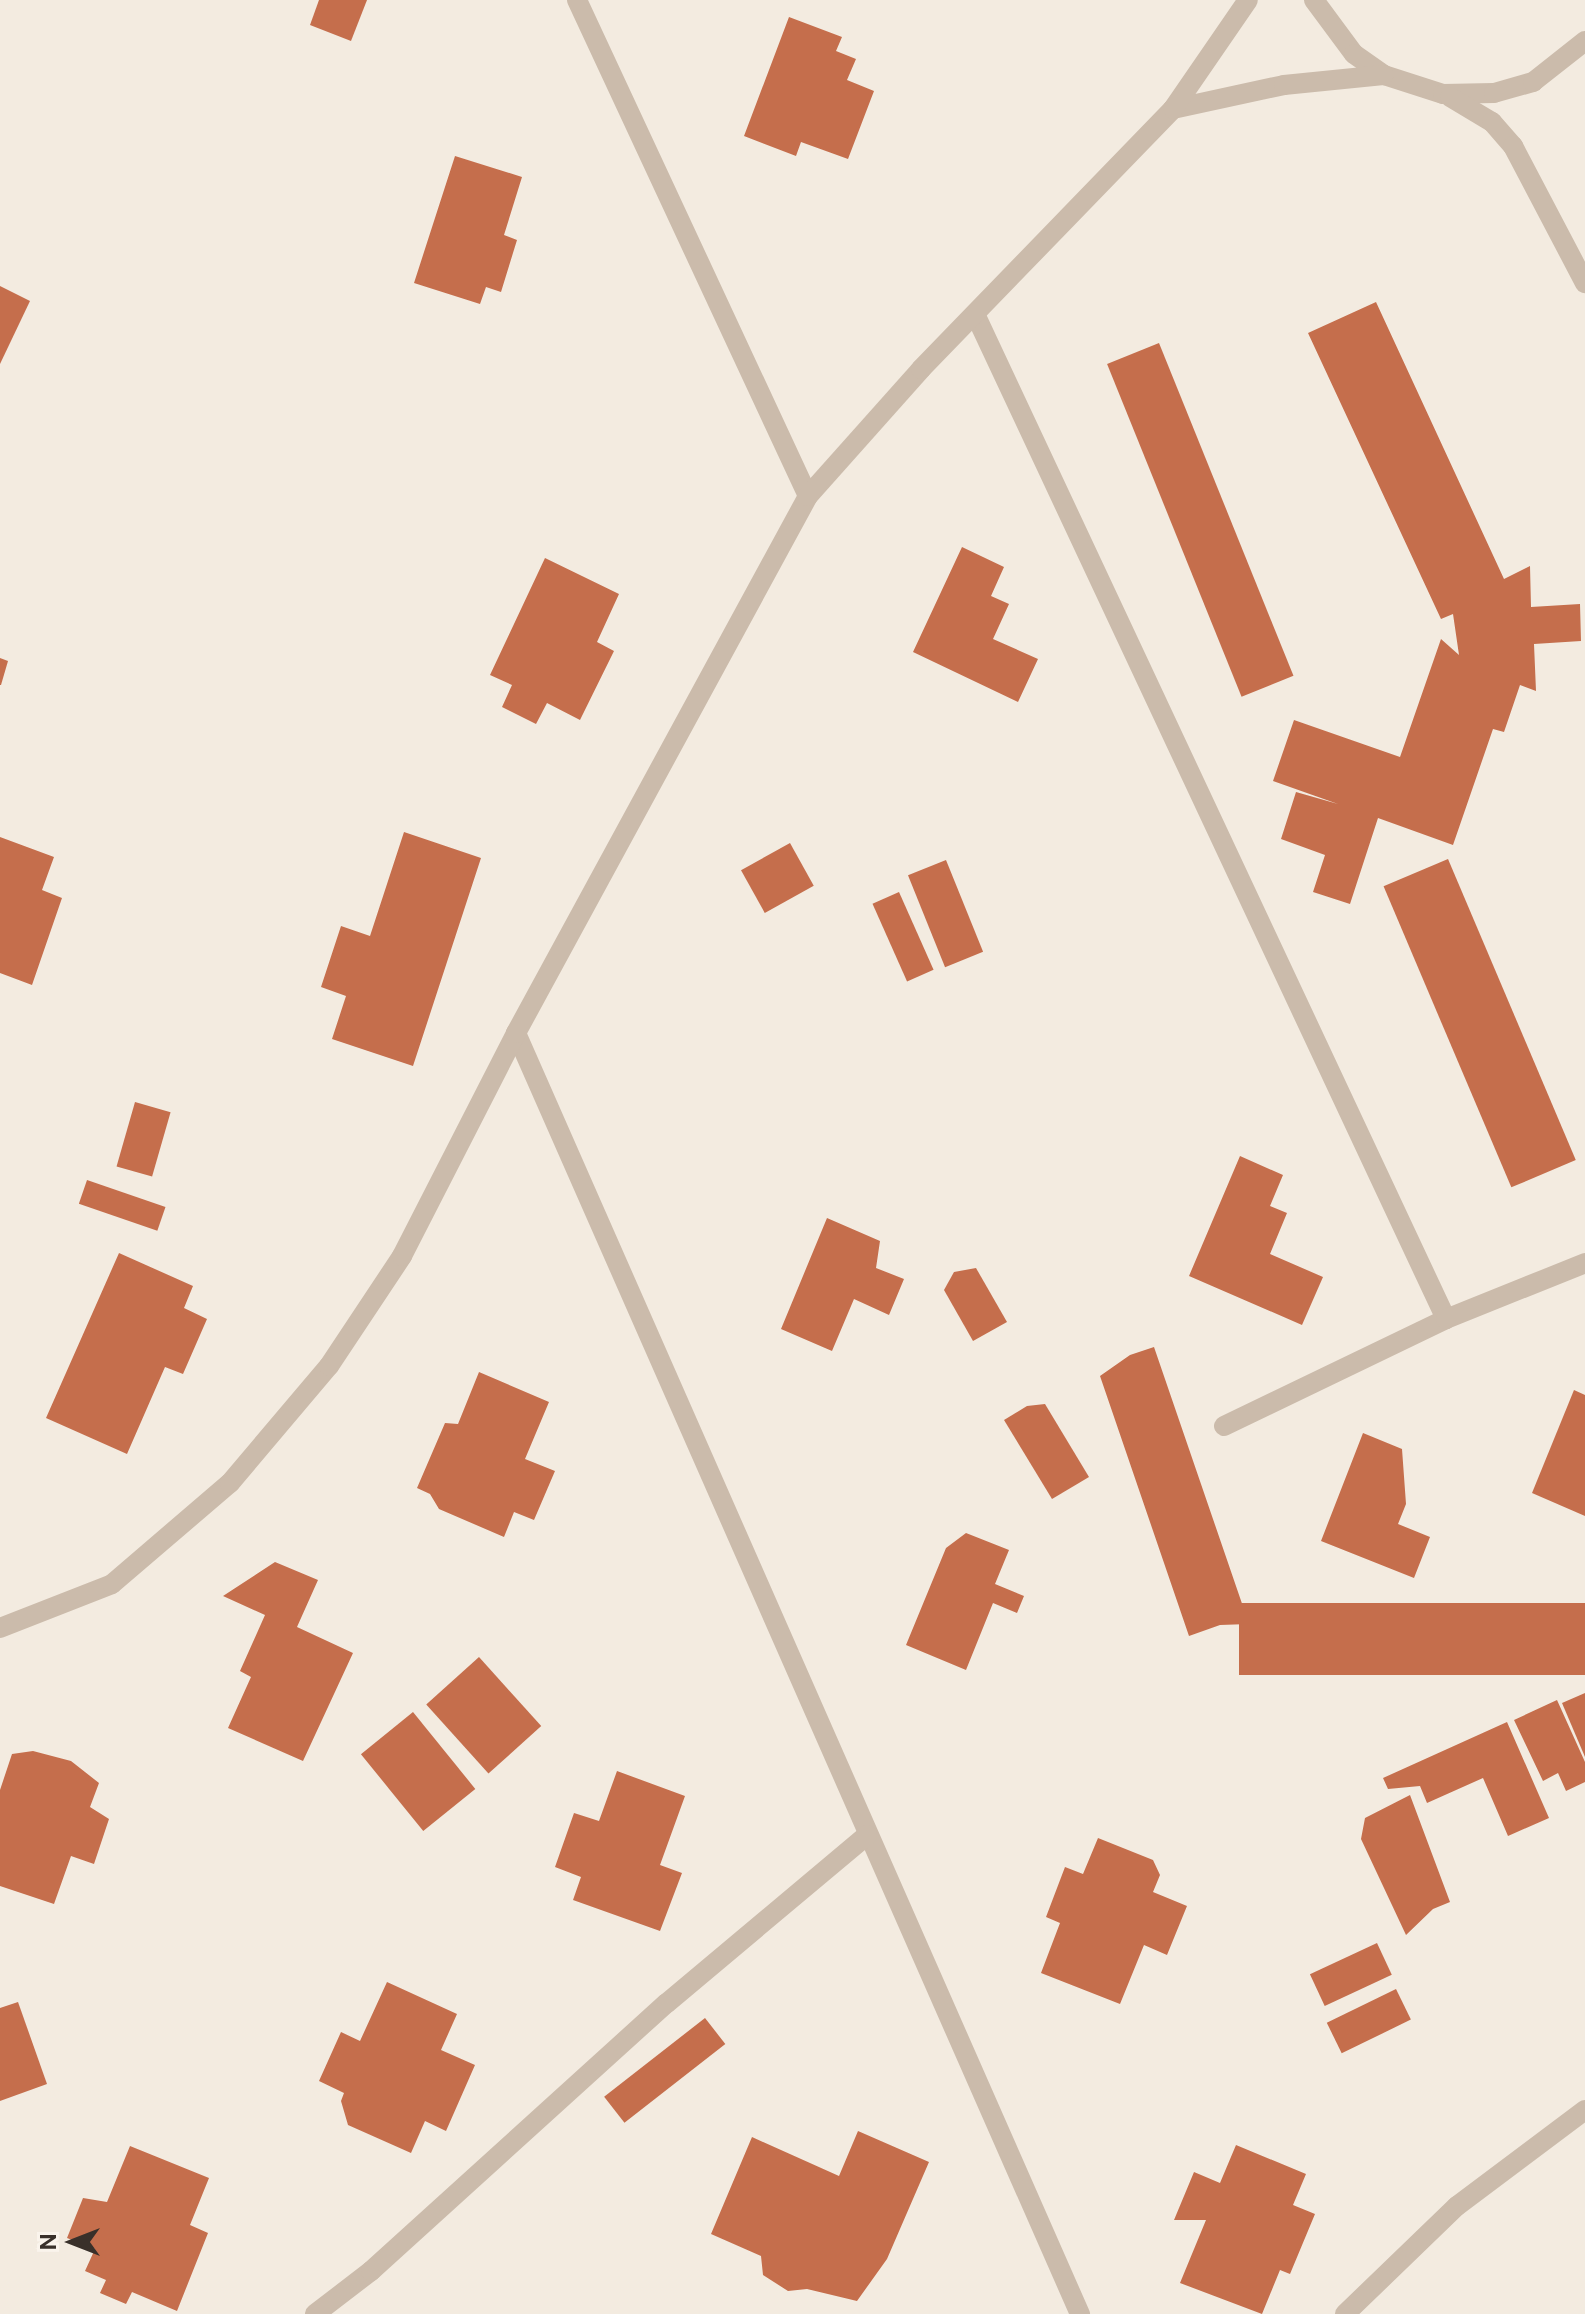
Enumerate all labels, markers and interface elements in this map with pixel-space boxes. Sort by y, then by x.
north arrow [32,2202,112,2282]
text: N [35,2233,61,2251]

